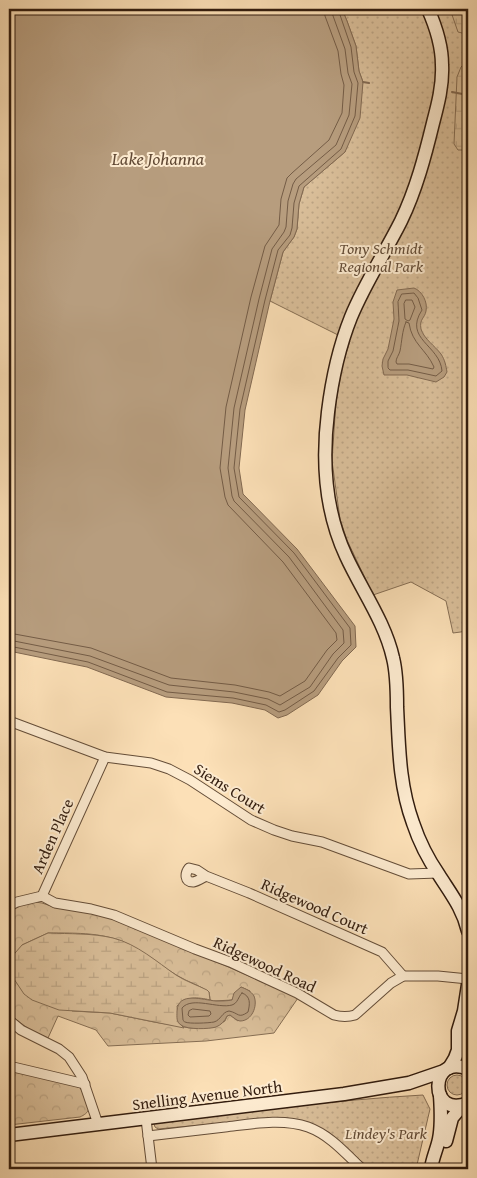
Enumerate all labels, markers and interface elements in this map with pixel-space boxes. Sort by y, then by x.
water label: Lake Johanna [111,145,205,172]
park label: Tony Schmidt Regional Park [338,236,424,278]
street label: Siems Court [190,756,271,820]
street label: Arden Place [25,795,79,877]
street label: Ridgewood Court [258,872,373,940]
street label: Ridgewood Road [210,930,321,998]
street label: Snelling Avenue North [131,1074,283,1116]
park label: Lindey's Park [344,1121,428,1145]

